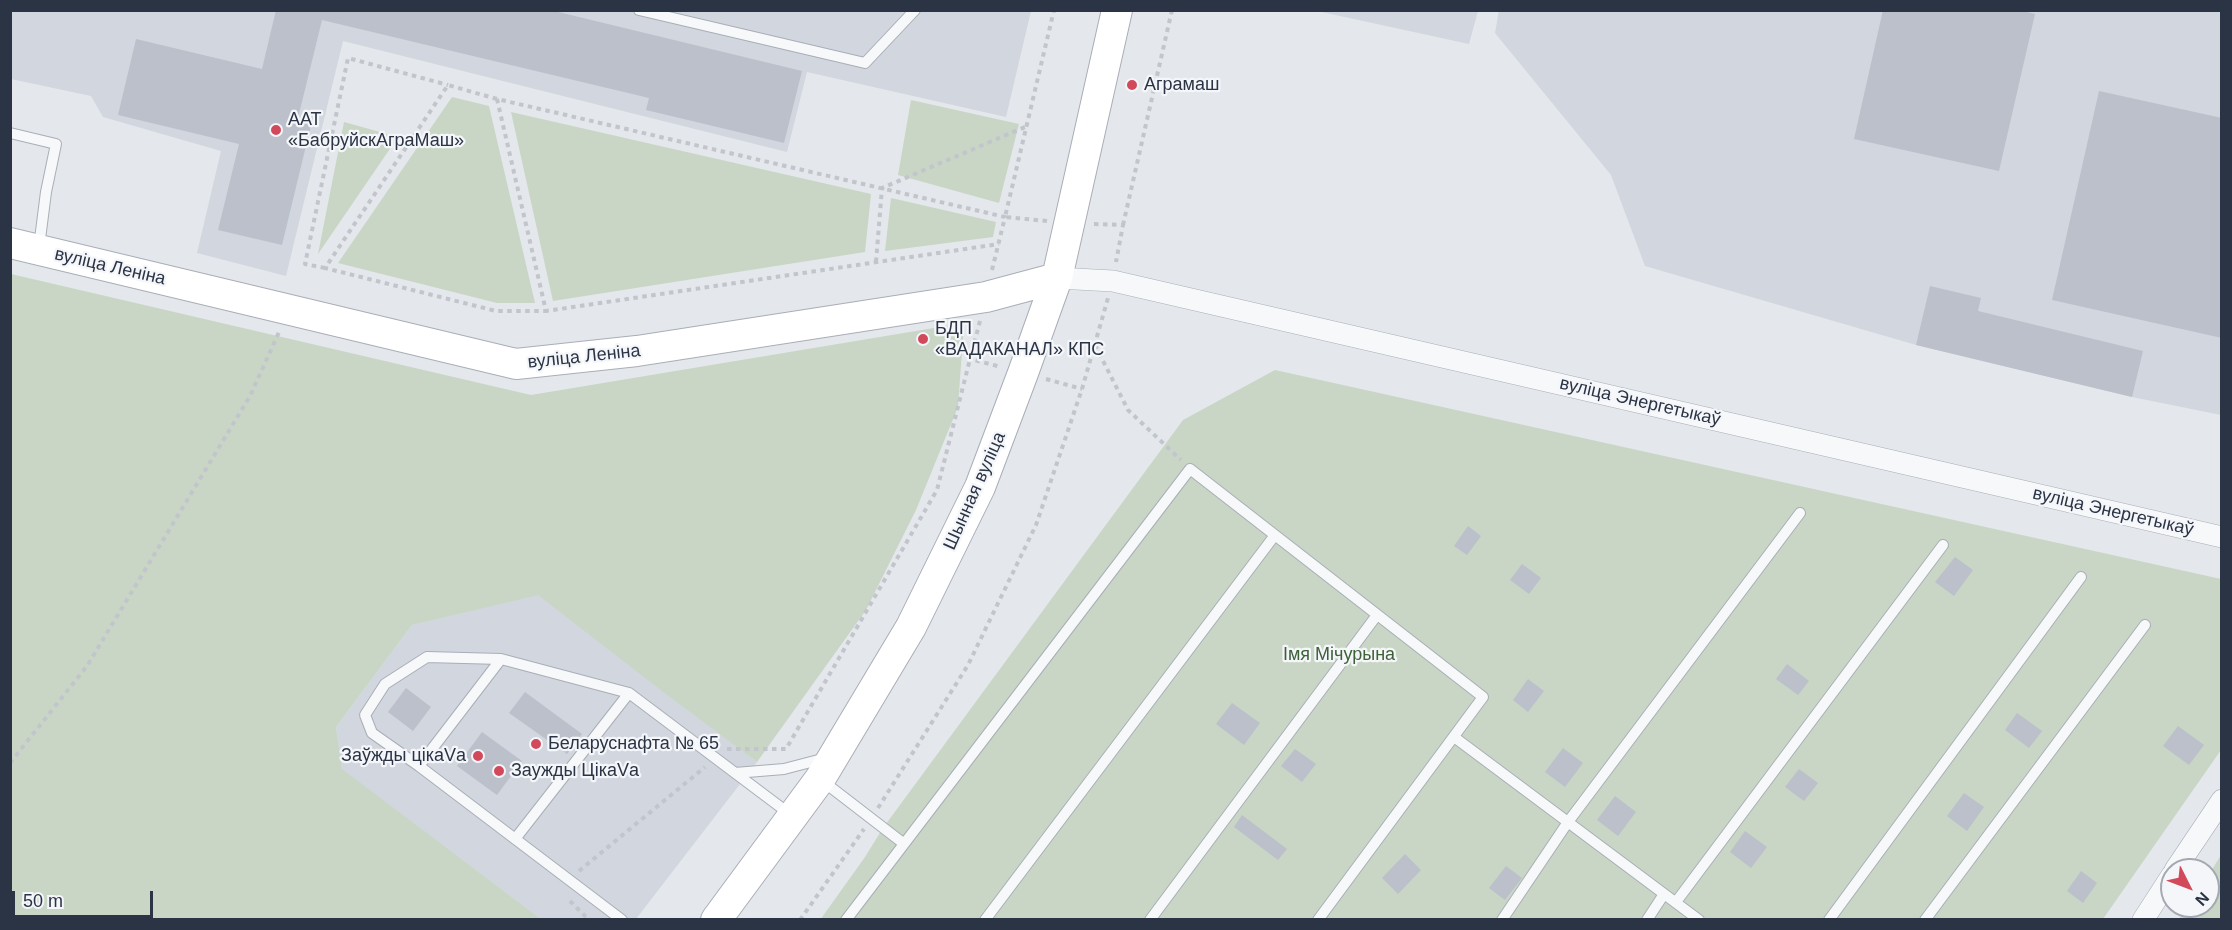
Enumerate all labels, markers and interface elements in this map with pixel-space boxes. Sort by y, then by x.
place label: Аграмаш [1144,74,1219,96]
marker: Аграмаш [1125,78,1139,92]
place label: ААТ «БабруйскАграМаш» [288,109,464,152]
marker: ААТ «БабруйскАграМаш» [269,123,283,137]
street label: вуліца Леніна [52,244,168,290]
place label: БДП «ВАДАКАНАЛ» КПС [935,318,1104,360]
marker: БДП «ВАДАКАНАЛ» КПС [916,332,930,346]
street label: вуліца Леніна [527,340,641,374]
street label: вуліца Энергетыкаў [1557,373,1723,431]
street label: Шынная вуліца [939,429,1011,553]
street label: вуліца Энергетыкаў [2030,483,2196,541]
park label: Імя Мічурына [1283,644,1395,666]
place label: Беларуснафта № 65 [548,733,719,755]
marker: Беларуснафта № 65 [529,737,543,751]
place label: Заўжды цікаVа [341,745,466,767]
marker: Заўжды цікаVа [471,749,485,763]
place label: Заужды ЦікаVа [511,760,639,782]
marker: Заужды ЦікаVа [492,764,506,778]
north arrow [2160,858,2220,918]
scale bar [15,879,156,917]
text: N [2192,889,2212,909]
text: 50 m [23,891,63,911]

